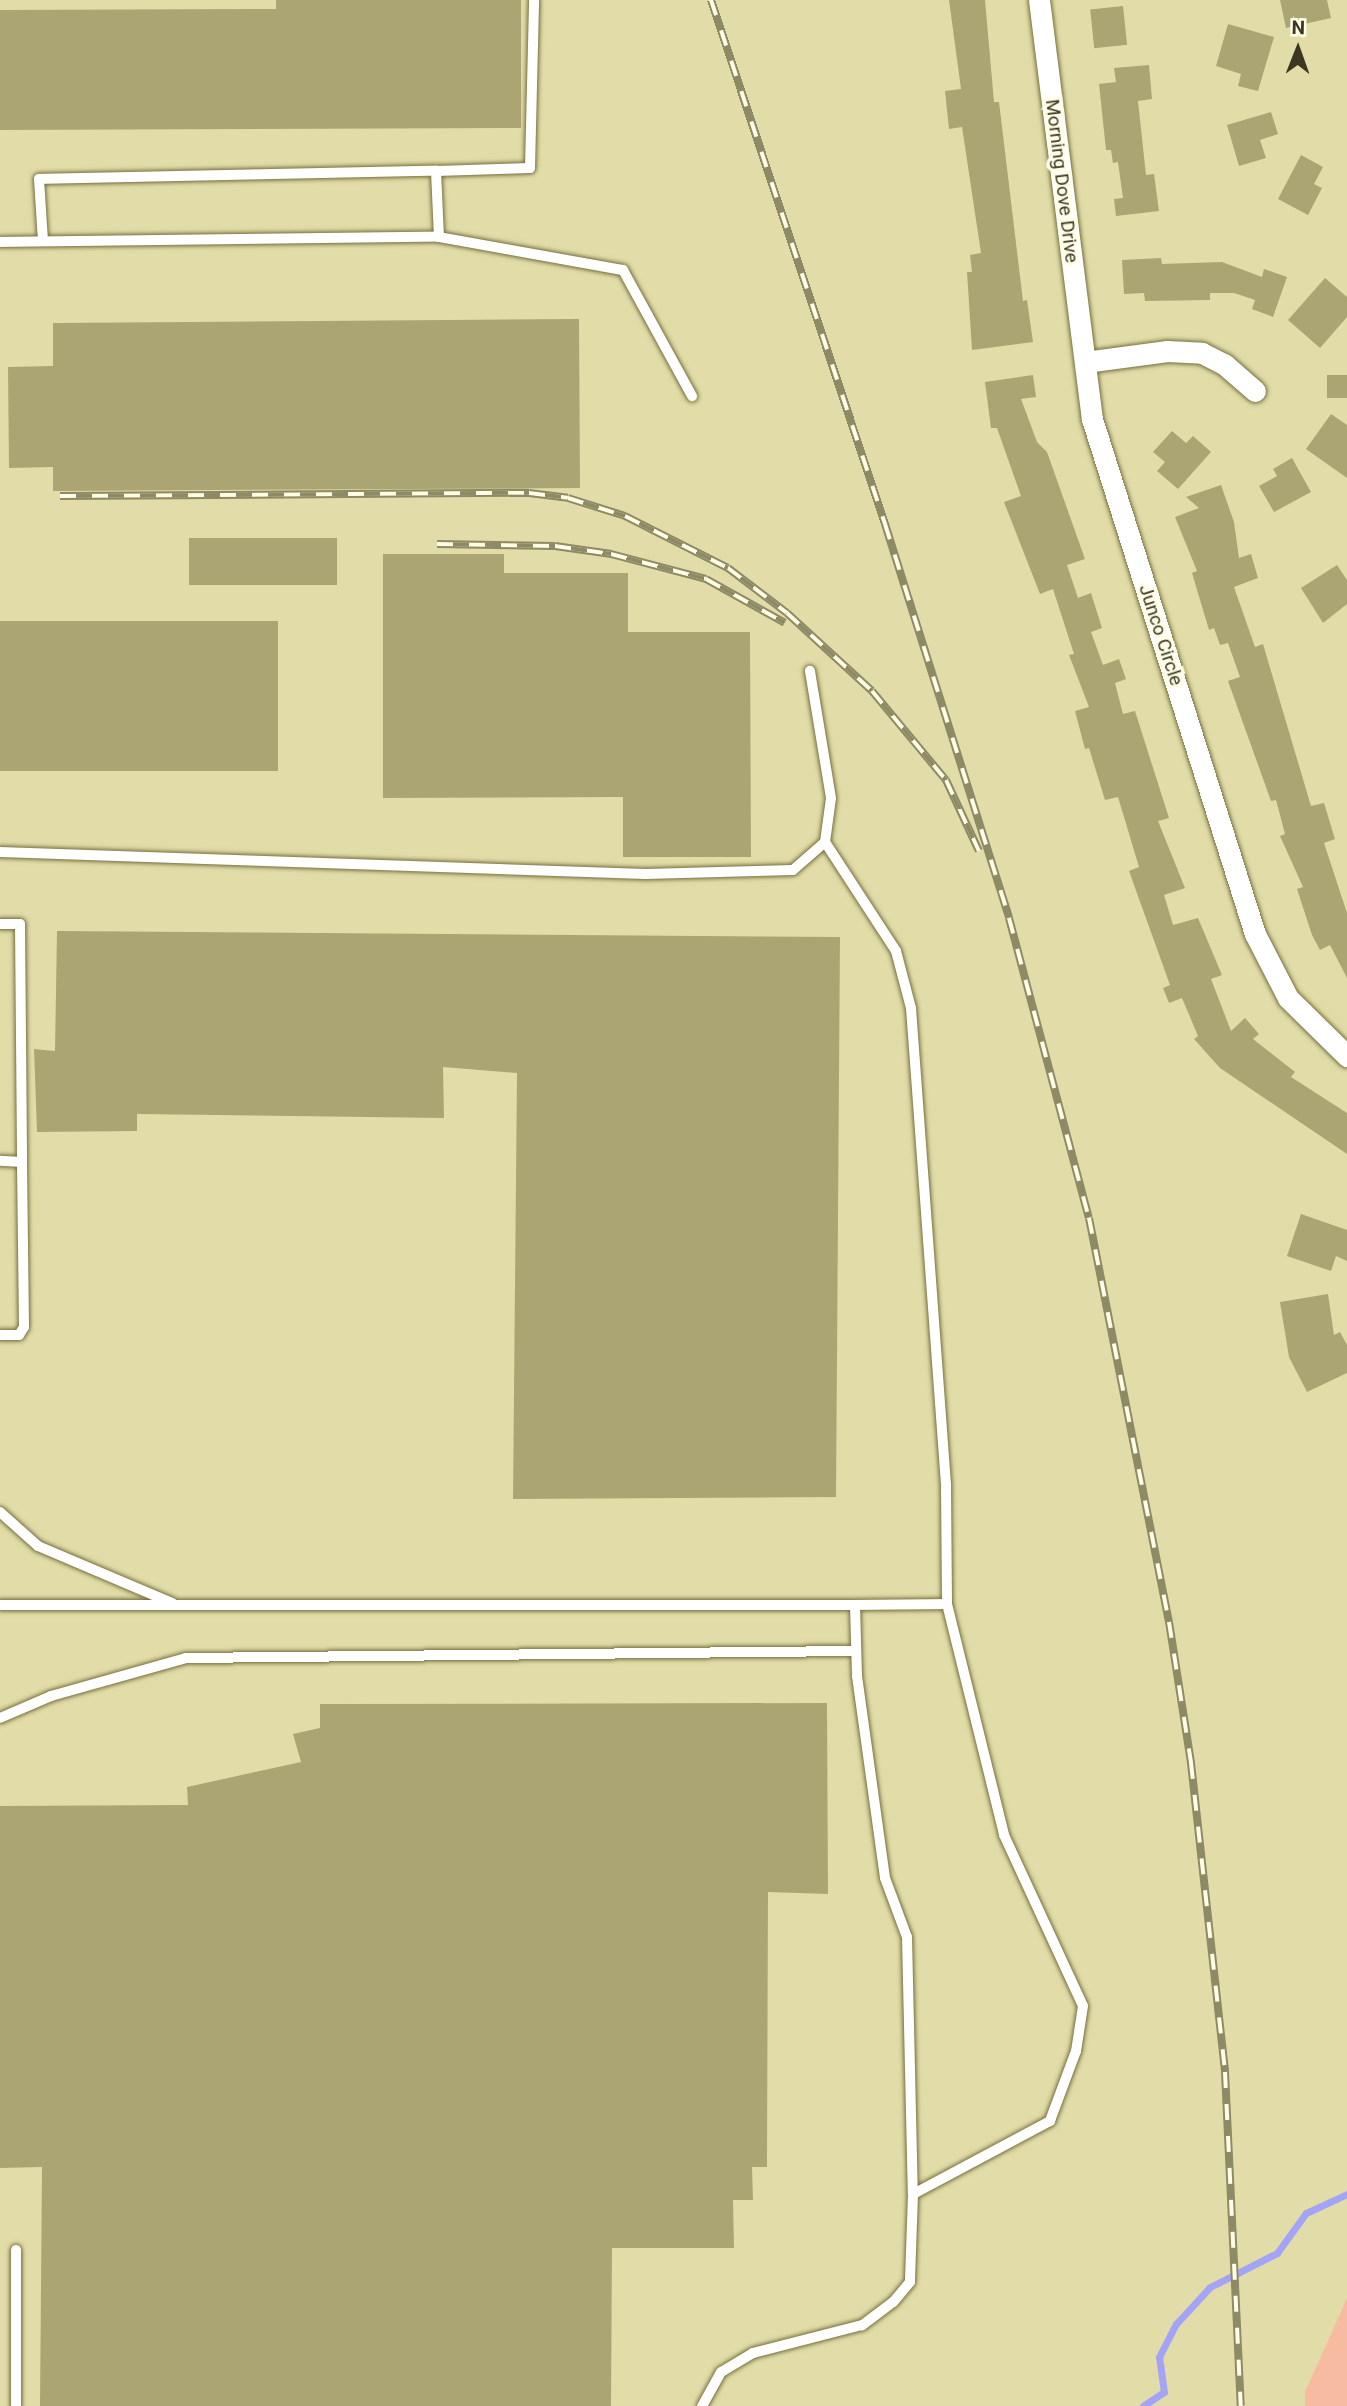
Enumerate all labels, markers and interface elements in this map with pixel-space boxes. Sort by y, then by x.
north arrow [1263,14,1333,84]
text: N [1291,16,1305,39]
street label: Morning Dove Drive [1041,98,1083,264]
street label: Junco Circle [1134,582,1188,688]

